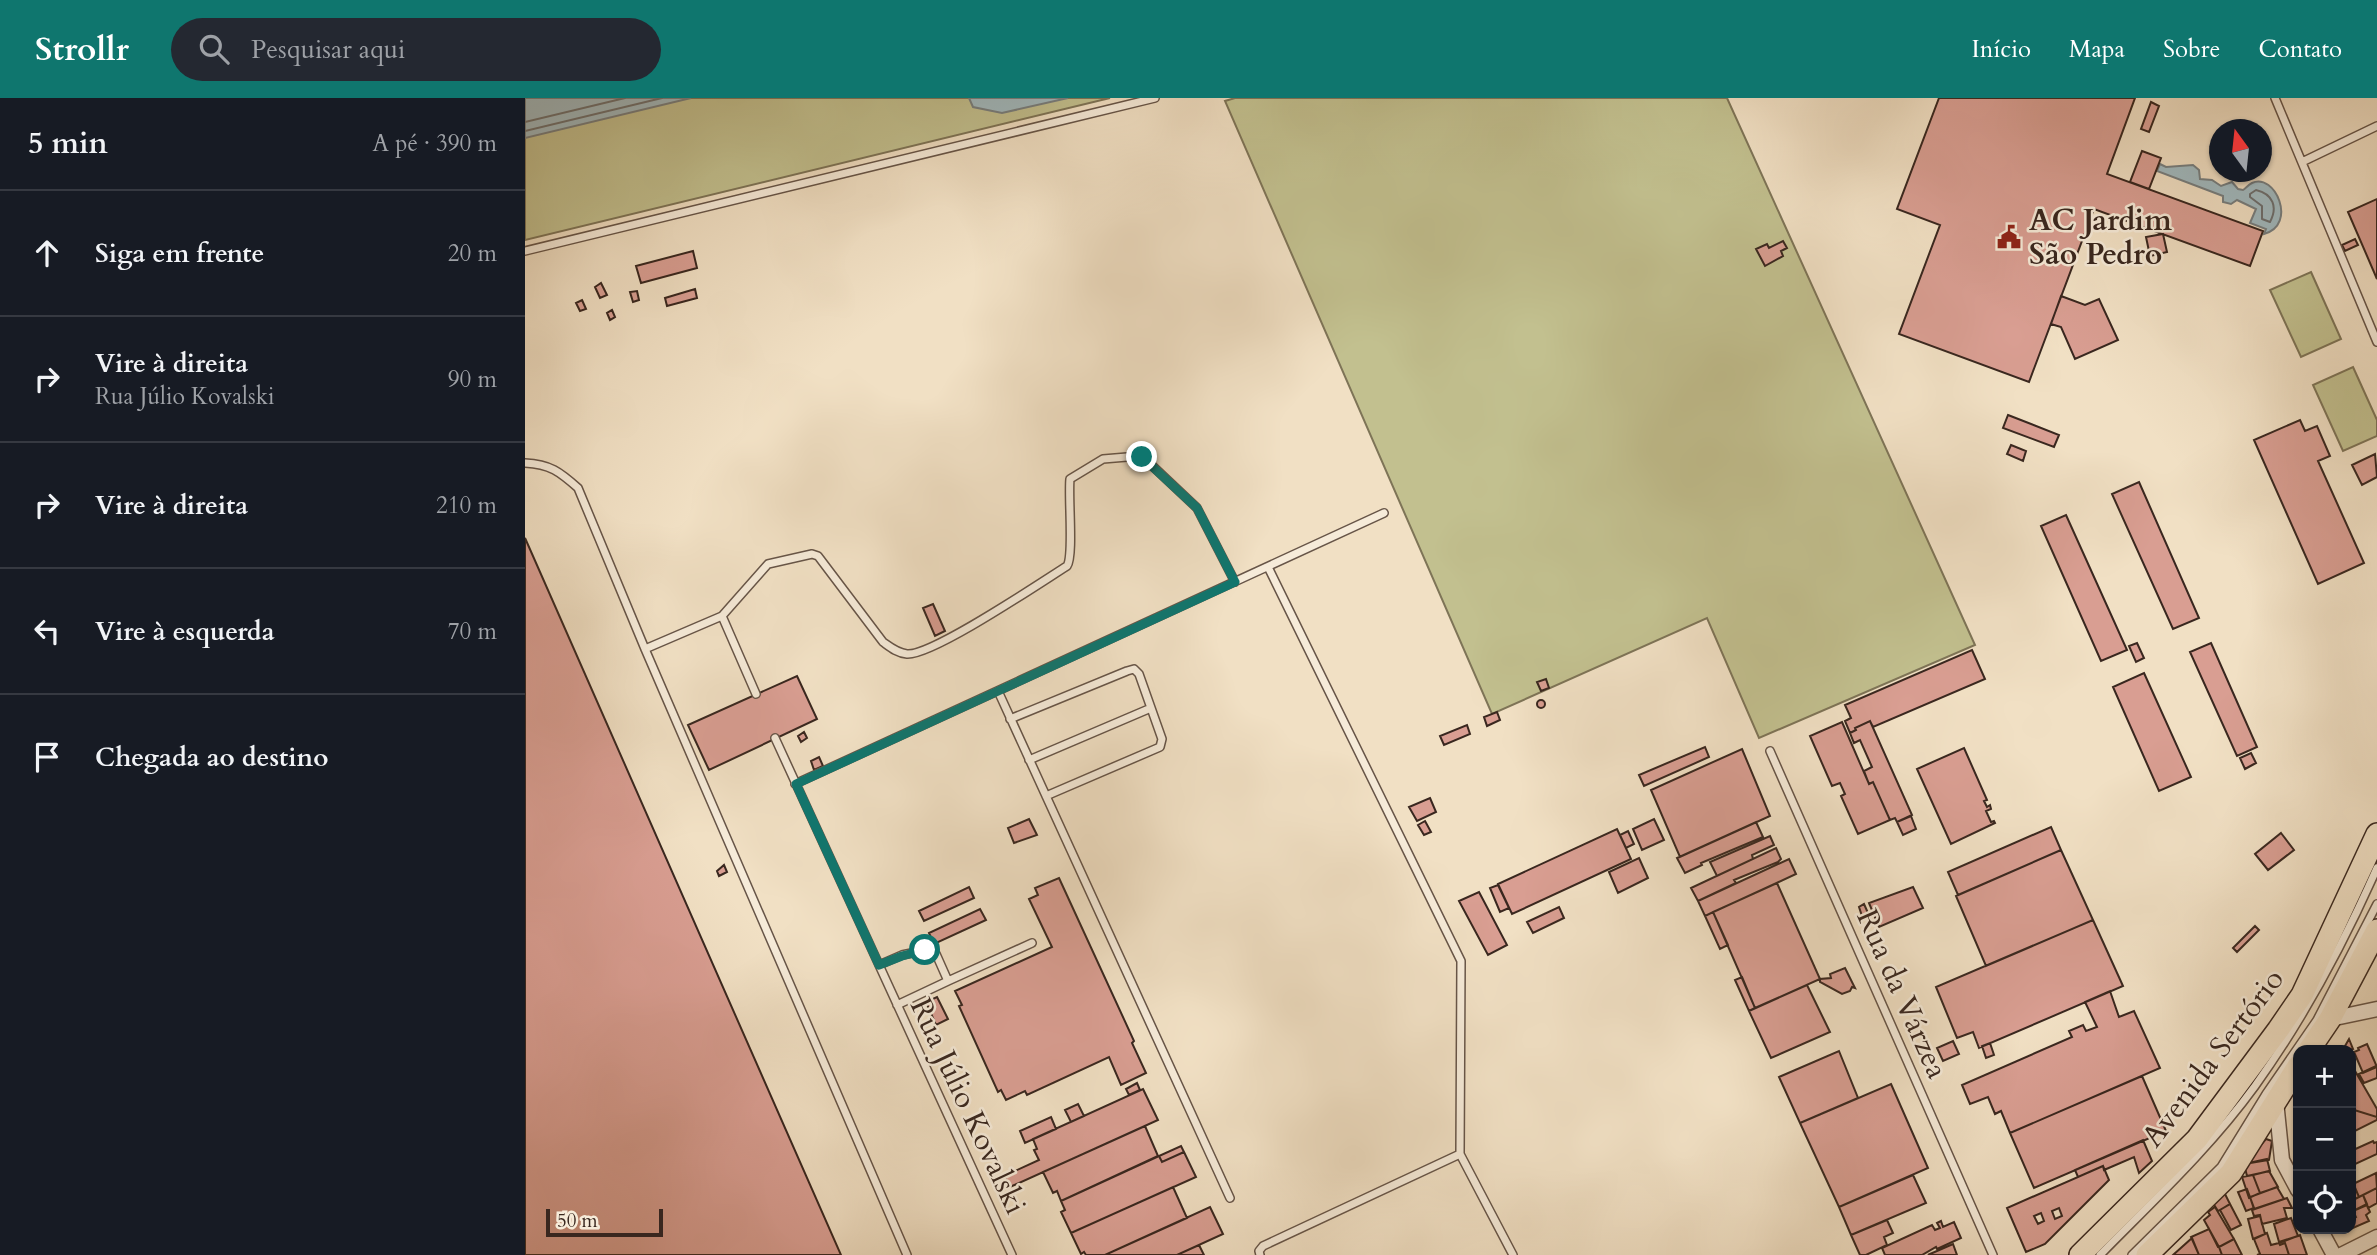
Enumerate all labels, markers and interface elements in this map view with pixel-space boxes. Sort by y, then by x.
search box [171,18,661,81]
text: Strollr [35,27,129,72]
icon: search [195,30,233,68]
text: Pesquisar aqui [251,32,405,67]
text: Início [1972,33,2031,66]
text: Mapa [2069,33,2125,66]
text: Sobre [2163,33,2221,66]
text: Contato [2259,33,2342,66]
north arrow [2209,119,2272,182]
text: 5 min [28,123,108,164]
text: A pé · 390 m [373,128,497,159]
place label: AC Jardim São Pedro [2029,200,2172,275]
public building icon: AC Jardim São Pedro [1995,223,2023,251]
icon: ahead [28,234,66,272]
text: Siga em frente [95,236,264,271]
text: 20 m [448,238,497,269]
text: Vire à direita [95,346,248,381]
icon: right [28,360,66,398]
text: 90 m [448,364,497,395]
text: Rua Júlio Kovalski [95,381,274,412]
route end [1126,441,1157,472]
icon: right [28,486,66,524]
text: Vire à direita [95,488,248,523]
text: 210 m [436,490,497,521]
icon: left [28,612,66,650]
text: Vire à esquerda [95,614,275,649]
text: 70 m [448,616,497,647]
icon: arrive [28,738,66,776]
text: Chegada ao destino [95,740,328,775]
street label: Rua da Várzea [1846,903,1958,1085]
route start [909,934,940,965]
street label: Avenida Sertório [2132,960,2294,1156]
street label: Rua Júlio Kovalski [900,991,1036,1221]
map controls [2293,1045,2356,1234]
button: + [2293,1045,2356,1108]
button: − [2293,1108,2356,1171]
button: locate [2293,1171,2356,1234]
scale bar [546,1206,663,1238]
text: 50 m [557,1208,598,1234]

